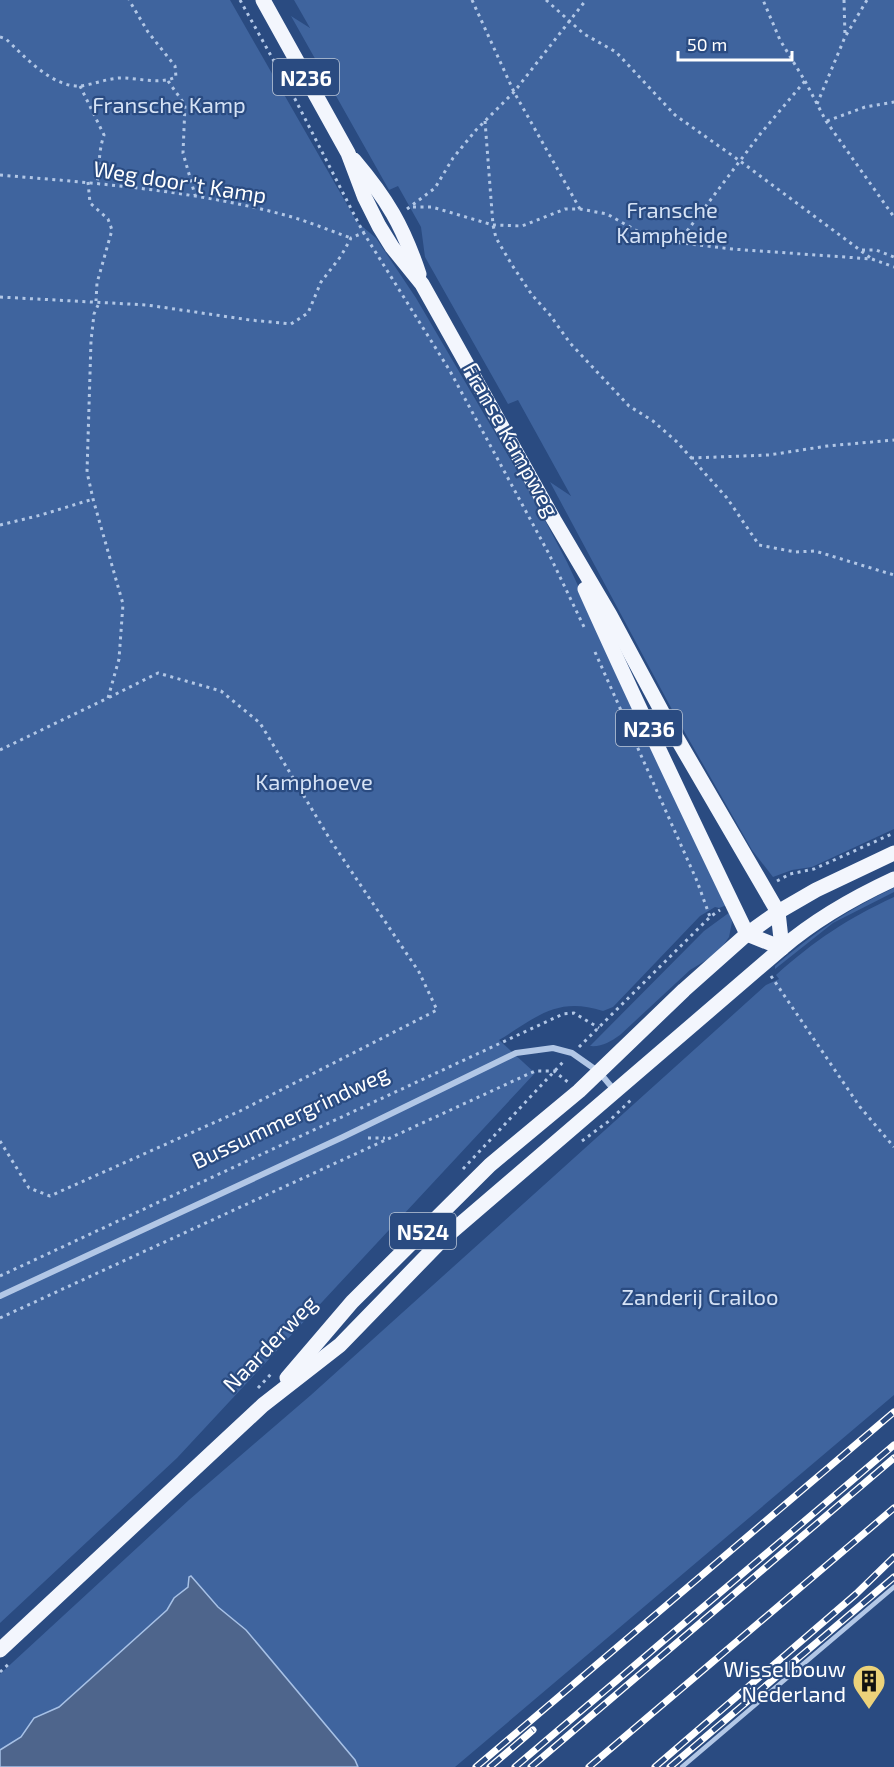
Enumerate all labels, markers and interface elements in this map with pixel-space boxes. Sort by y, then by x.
scale bar [678,24,792,62]
text: 50 m [687,33,727,55]
road number: N236 [273,59,339,95]
park label: Fransche Kamp [92,91,246,117]
street label: Weg door 't Kamp [92,154,268,208]
park label: Fransche Kampheide [616,196,728,247]
street label: Franse Kampweg [459,357,565,521]
road number: N236 [616,710,682,746]
park label: Kamphoeve [255,768,373,794]
street label: Bussummergrindweg [187,1059,393,1173]
road number: N524 [390,1213,456,1249]
park label: Zanderij Crailoo [622,1283,778,1310]
street label: Naarderweg [217,1289,321,1397]
place label: Wisselbouw Nederland [723,1655,846,1706]
building icon: Wisselbouw Nederland [851,1663,887,1710]

